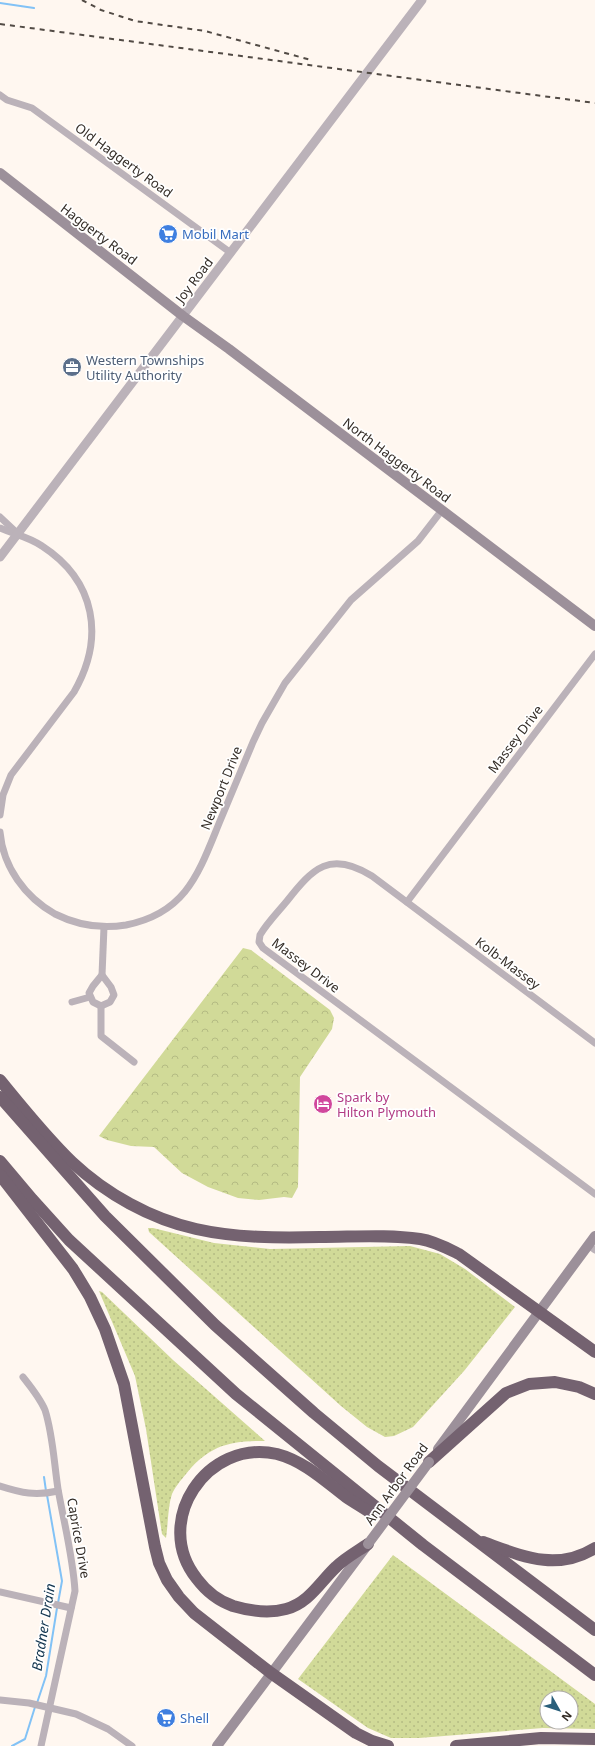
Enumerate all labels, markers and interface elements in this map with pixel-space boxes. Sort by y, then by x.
street label: Old Haggerty Road [72,118,176,202]
street label: Haggerty Road [57,199,141,269]
supermarket icon: Mobil Mart [157,223,179,245]
place label: Mobil Mart [182,225,249,243]
street label: Joy Road [170,254,217,308]
place label: Western Townships Utility Authority [86,351,204,384]
office icon: Western Townships Utility Authority [61,356,83,378]
street label: North Haggerty Road [339,413,455,507]
street label: Massey Drive [484,701,546,777]
street label: Newport Drive [196,744,246,832]
street label: Kolb-Massey [472,933,544,993]
street label: Massey Drive [268,934,344,996]
place label: Spark by Hilton Plymouth [337,1088,436,1121]
hotel icon: Spark by Hilton Plymouth [312,1093,334,1115]
street label: Ann Arbor Road [360,1439,432,1529]
street label: Caprice Drive [63,1496,95,1580]
water label: Bradner Drain [27,1582,59,1672]
north arrow [539,1690,579,1730]
supermarket icon: Shell [155,1707,177,1729]
text: N [559,1708,576,1725]
place label: Shell [180,1709,209,1727]

